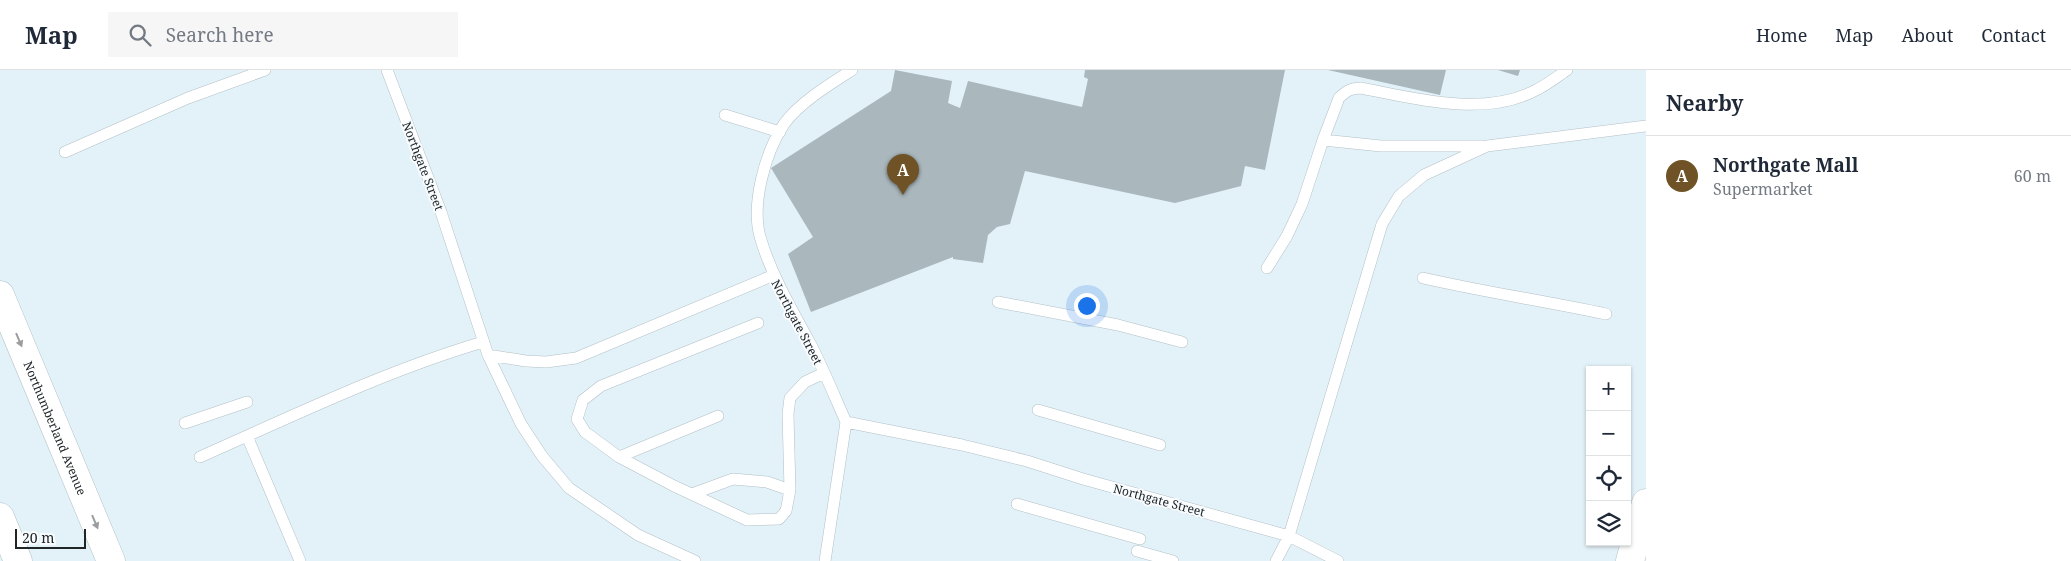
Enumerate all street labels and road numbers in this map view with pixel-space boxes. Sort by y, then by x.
street label: Northgate Street [398,119,448,213]
street label: Northgate Street [767,276,827,368]
street label: Northumberland Avenue [20,358,91,497]
street label: Northgate Street [1111,480,1207,520]

